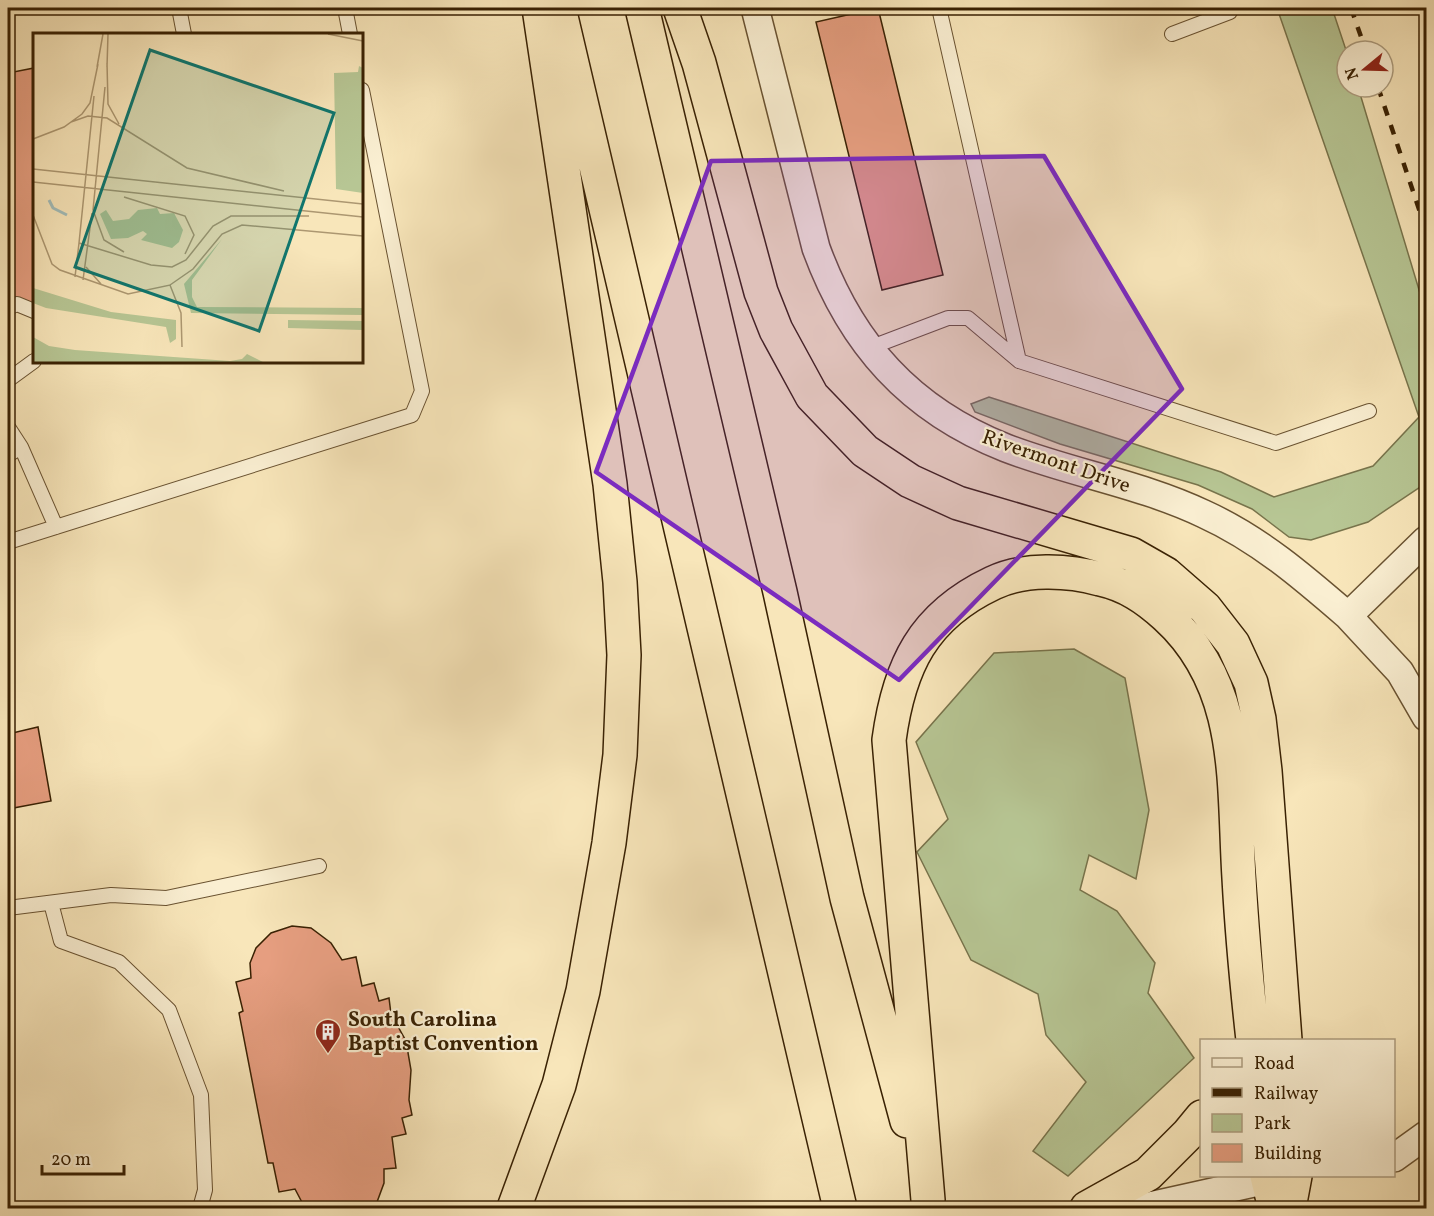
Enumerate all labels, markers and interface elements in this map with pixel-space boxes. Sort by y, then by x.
inset map [33,33,363,363]
north arrow [1335,39,1395,99]
text: N [1340,64,1365,82]
street label: Rivermont Drive [978,423,1134,501]
place label: South Carolina Baptist Convention [348,1006,539,1059]
building icon: South Carolina Baptist Convention [313,1017,343,1055]
legend [1200,1039,1395,1177]
text: Road [1254,1052,1295,1077]
text: Railway [1254,1082,1318,1107]
text: Park [1254,1112,1291,1137]
scale bar [42,1138,124,1176]
text: Building [1254,1142,1322,1167]
text: 20 m [51,1148,91,1173]

